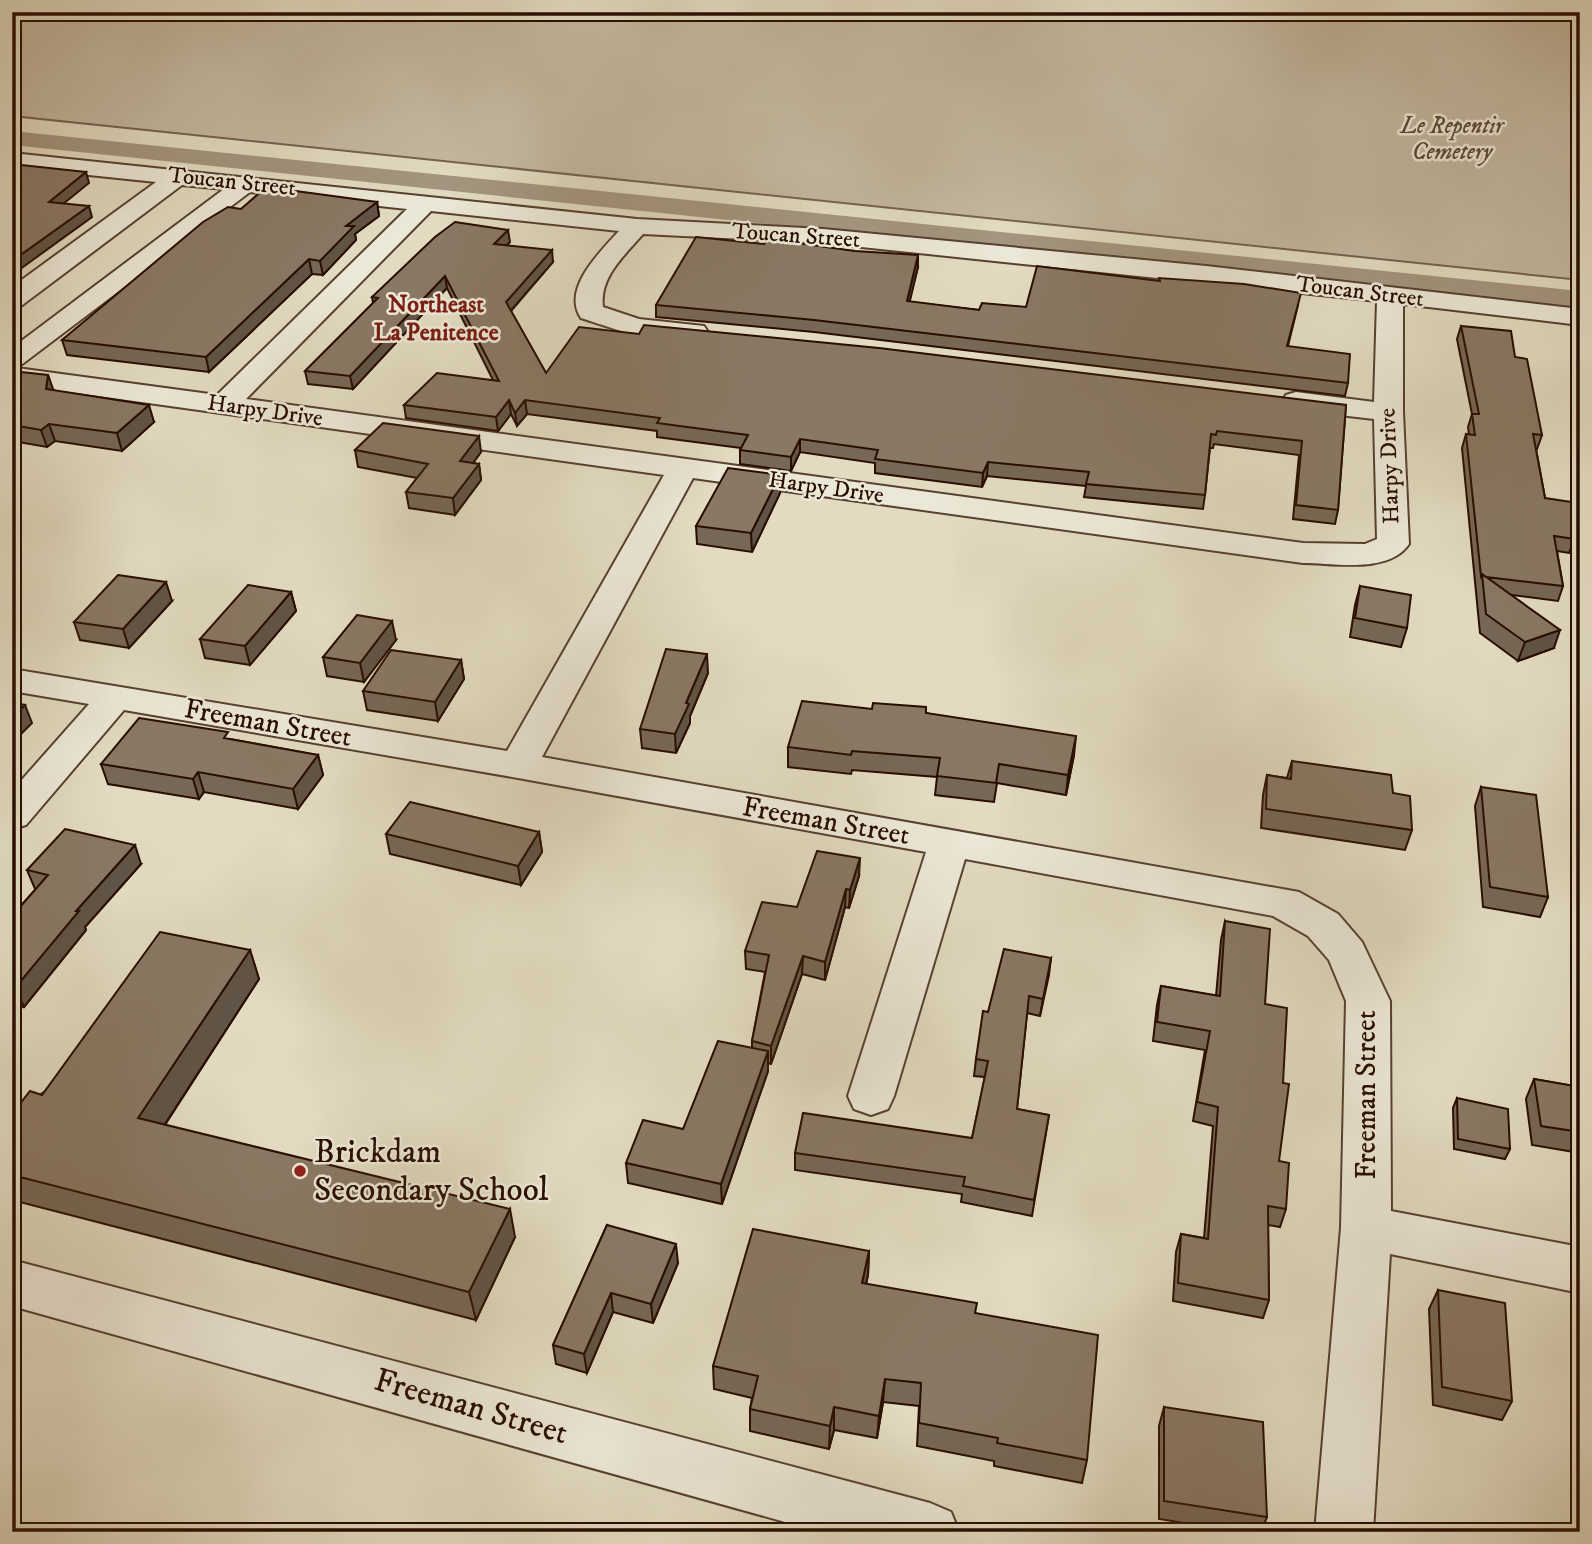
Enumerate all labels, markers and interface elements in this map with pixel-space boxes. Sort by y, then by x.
park label: Le Repentir Cemetery [1399,112,1505,167]
street label: Toucan Street [167,161,297,203]
street label: Toucan Street [731,217,861,255]
street label: Toucan Street [1295,270,1425,314]
district label: Northeast La Penitence [373,290,499,348]
street label: Harpy Drive [205,389,325,433]
street label: Harpy Drive [1373,407,1407,525]
street label: Harpy Drive [766,466,886,510]
street label: Freeman Street [182,691,354,755]
street label: Freeman Street [740,789,912,853]
street label: Freeman Street [1349,1010,1384,1180]
place label: Brickdam Secondary School [314,1132,549,1211]
marker: Brickdam Secondary School [292,1163,308,1179]
street label: Freeman Street [370,1360,572,1454]

